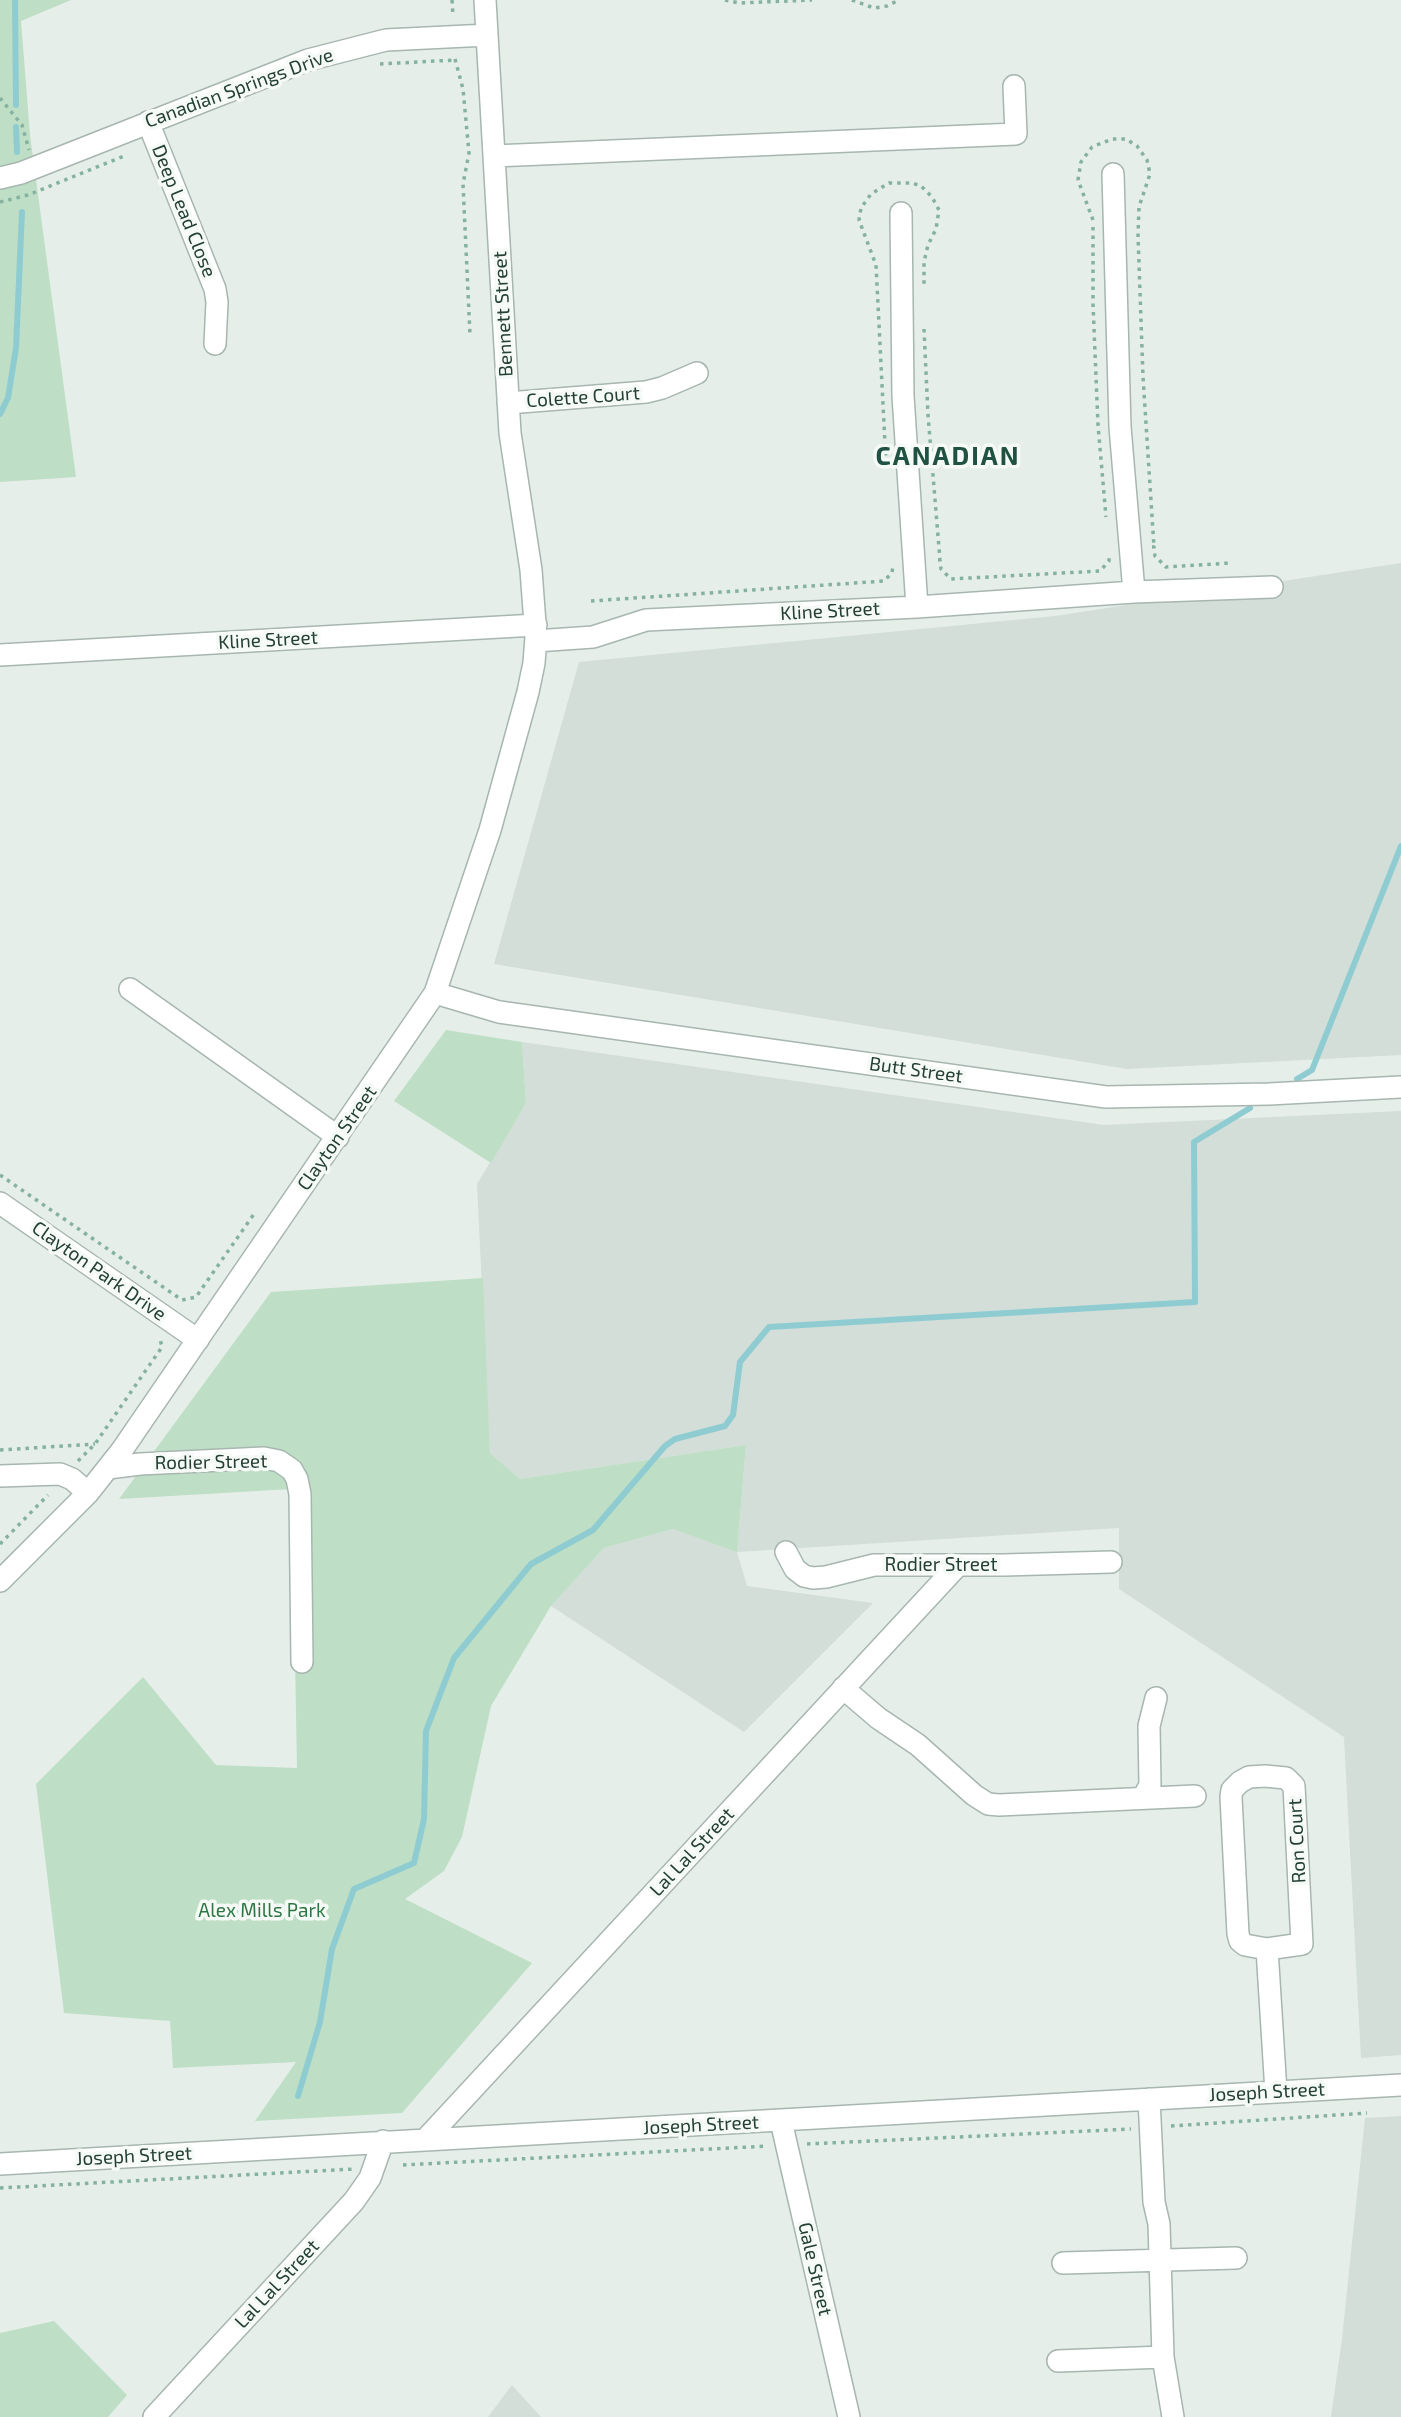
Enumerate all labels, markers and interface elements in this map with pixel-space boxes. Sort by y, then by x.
street label: Canadian Springs Drive [142,43,336,133]
street label: Deep Lead Close [147,141,221,281]
street label: Bennett Street [488,251,518,377]
street label: Colette Court [525,382,641,412]
district label: CANADIAN [876,440,1020,472]
street label: Kline Street [780,597,880,625]
street label: Kline Street [218,626,318,654]
street label: Butt Street [868,1052,964,1088]
street label: Clayton Street [292,1081,382,1195]
street label: Clayton Park Drive [28,1216,170,1326]
street label: Rodier Street [154,1450,268,1474]
street label: Rodier Street [885,1554,997,1576]
street label: Ron Court [1283,1798,1311,1884]
street label: Lal Lal Street [645,1803,739,1901]
park label: Alex Mills Park [198,1900,326,1922]
street label: Joseph Street [1208,2078,1326,2106]
street label: Joseph Street [642,2111,760,2139]
street label: Joseph Street [75,2142,193,2170]
street label: Gale Street [793,2220,837,2318]
street label: Lal Lal Street [230,2235,324,2333]

